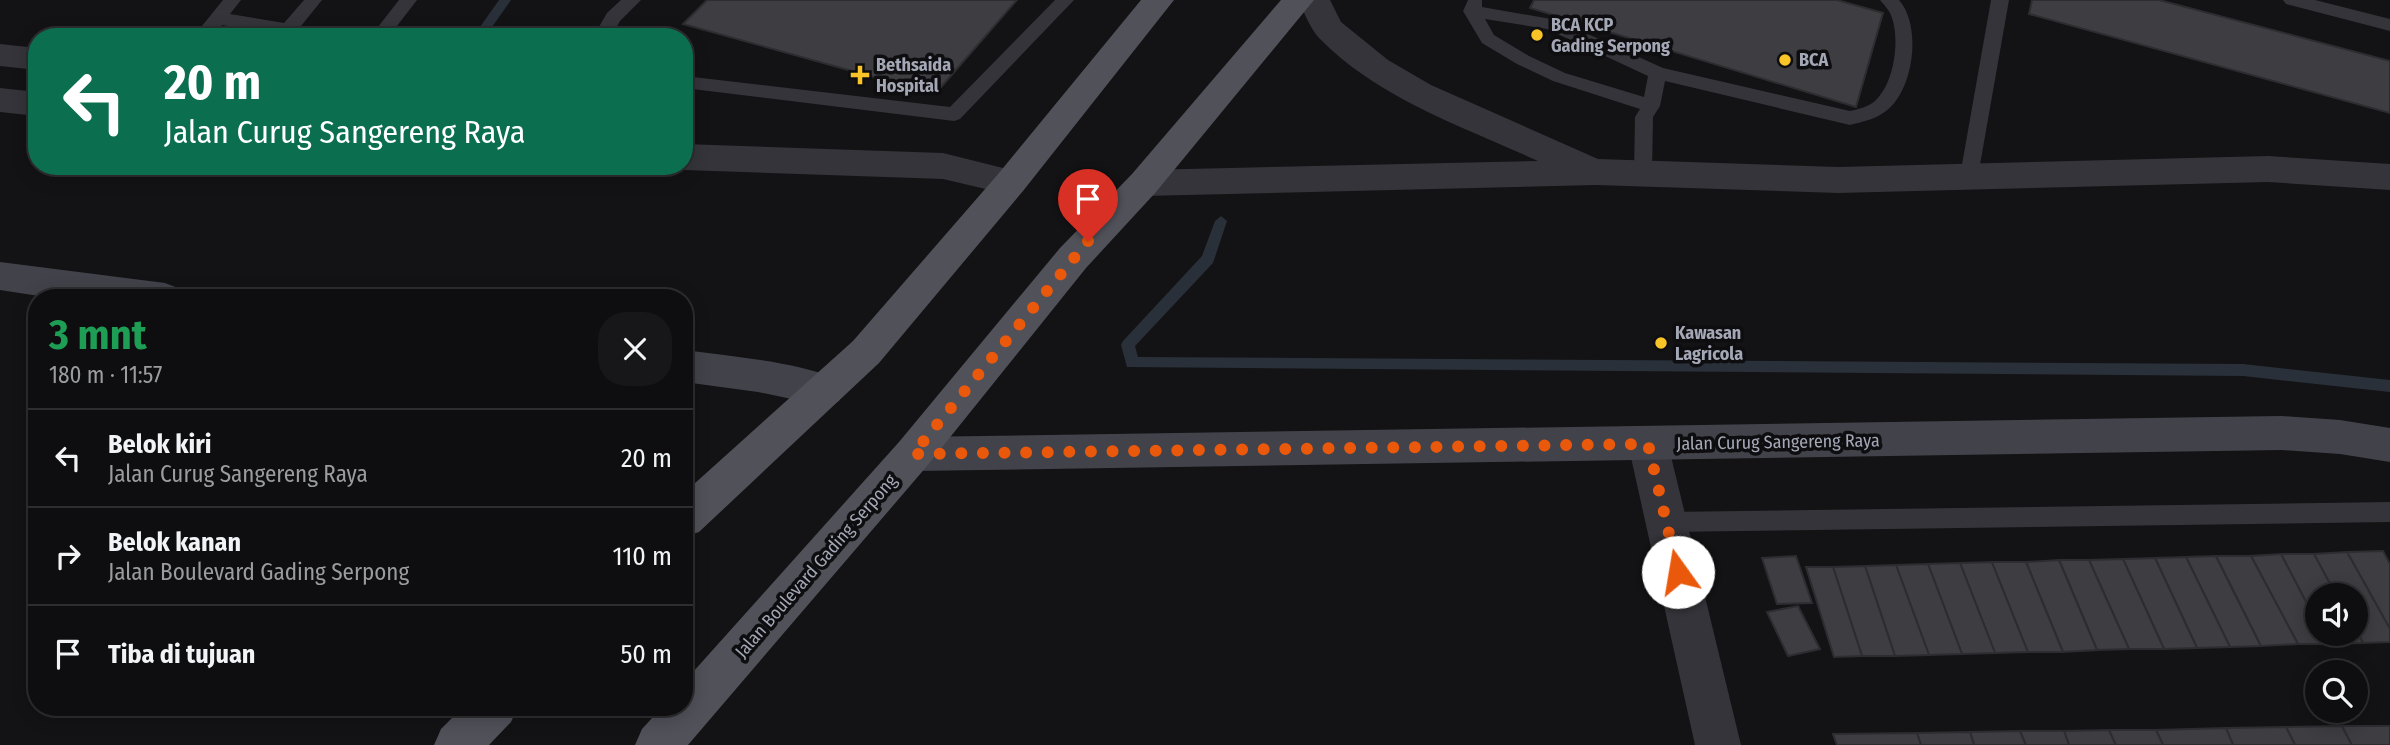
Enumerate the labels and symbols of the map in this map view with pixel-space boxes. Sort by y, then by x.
place label: BCA KCP Gading Serpong [1551,14,1670,57]
marker: BCA KCP Gading Serpong [1529,27,1545,43]
place label: BCA [1799,49,1828,71]
marker: BCA [1777,52,1793,68]
place label: Bethsaida Hospital [876,54,951,97]
marker: Bethsaida Hospital [850,65,870,85]
pin [1058,169,1118,241]
place label: Kawasan Lagricola [1675,322,1743,365]
marker: Kawasan Lagricola [1653,335,1669,351]
street label: Jalan Curug Sangereng Raya [1676,429,1880,455]
street label: Jalan Boulevard Gading Serpong [730,469,902,662]
position arrow [1641,535,1715,609]

